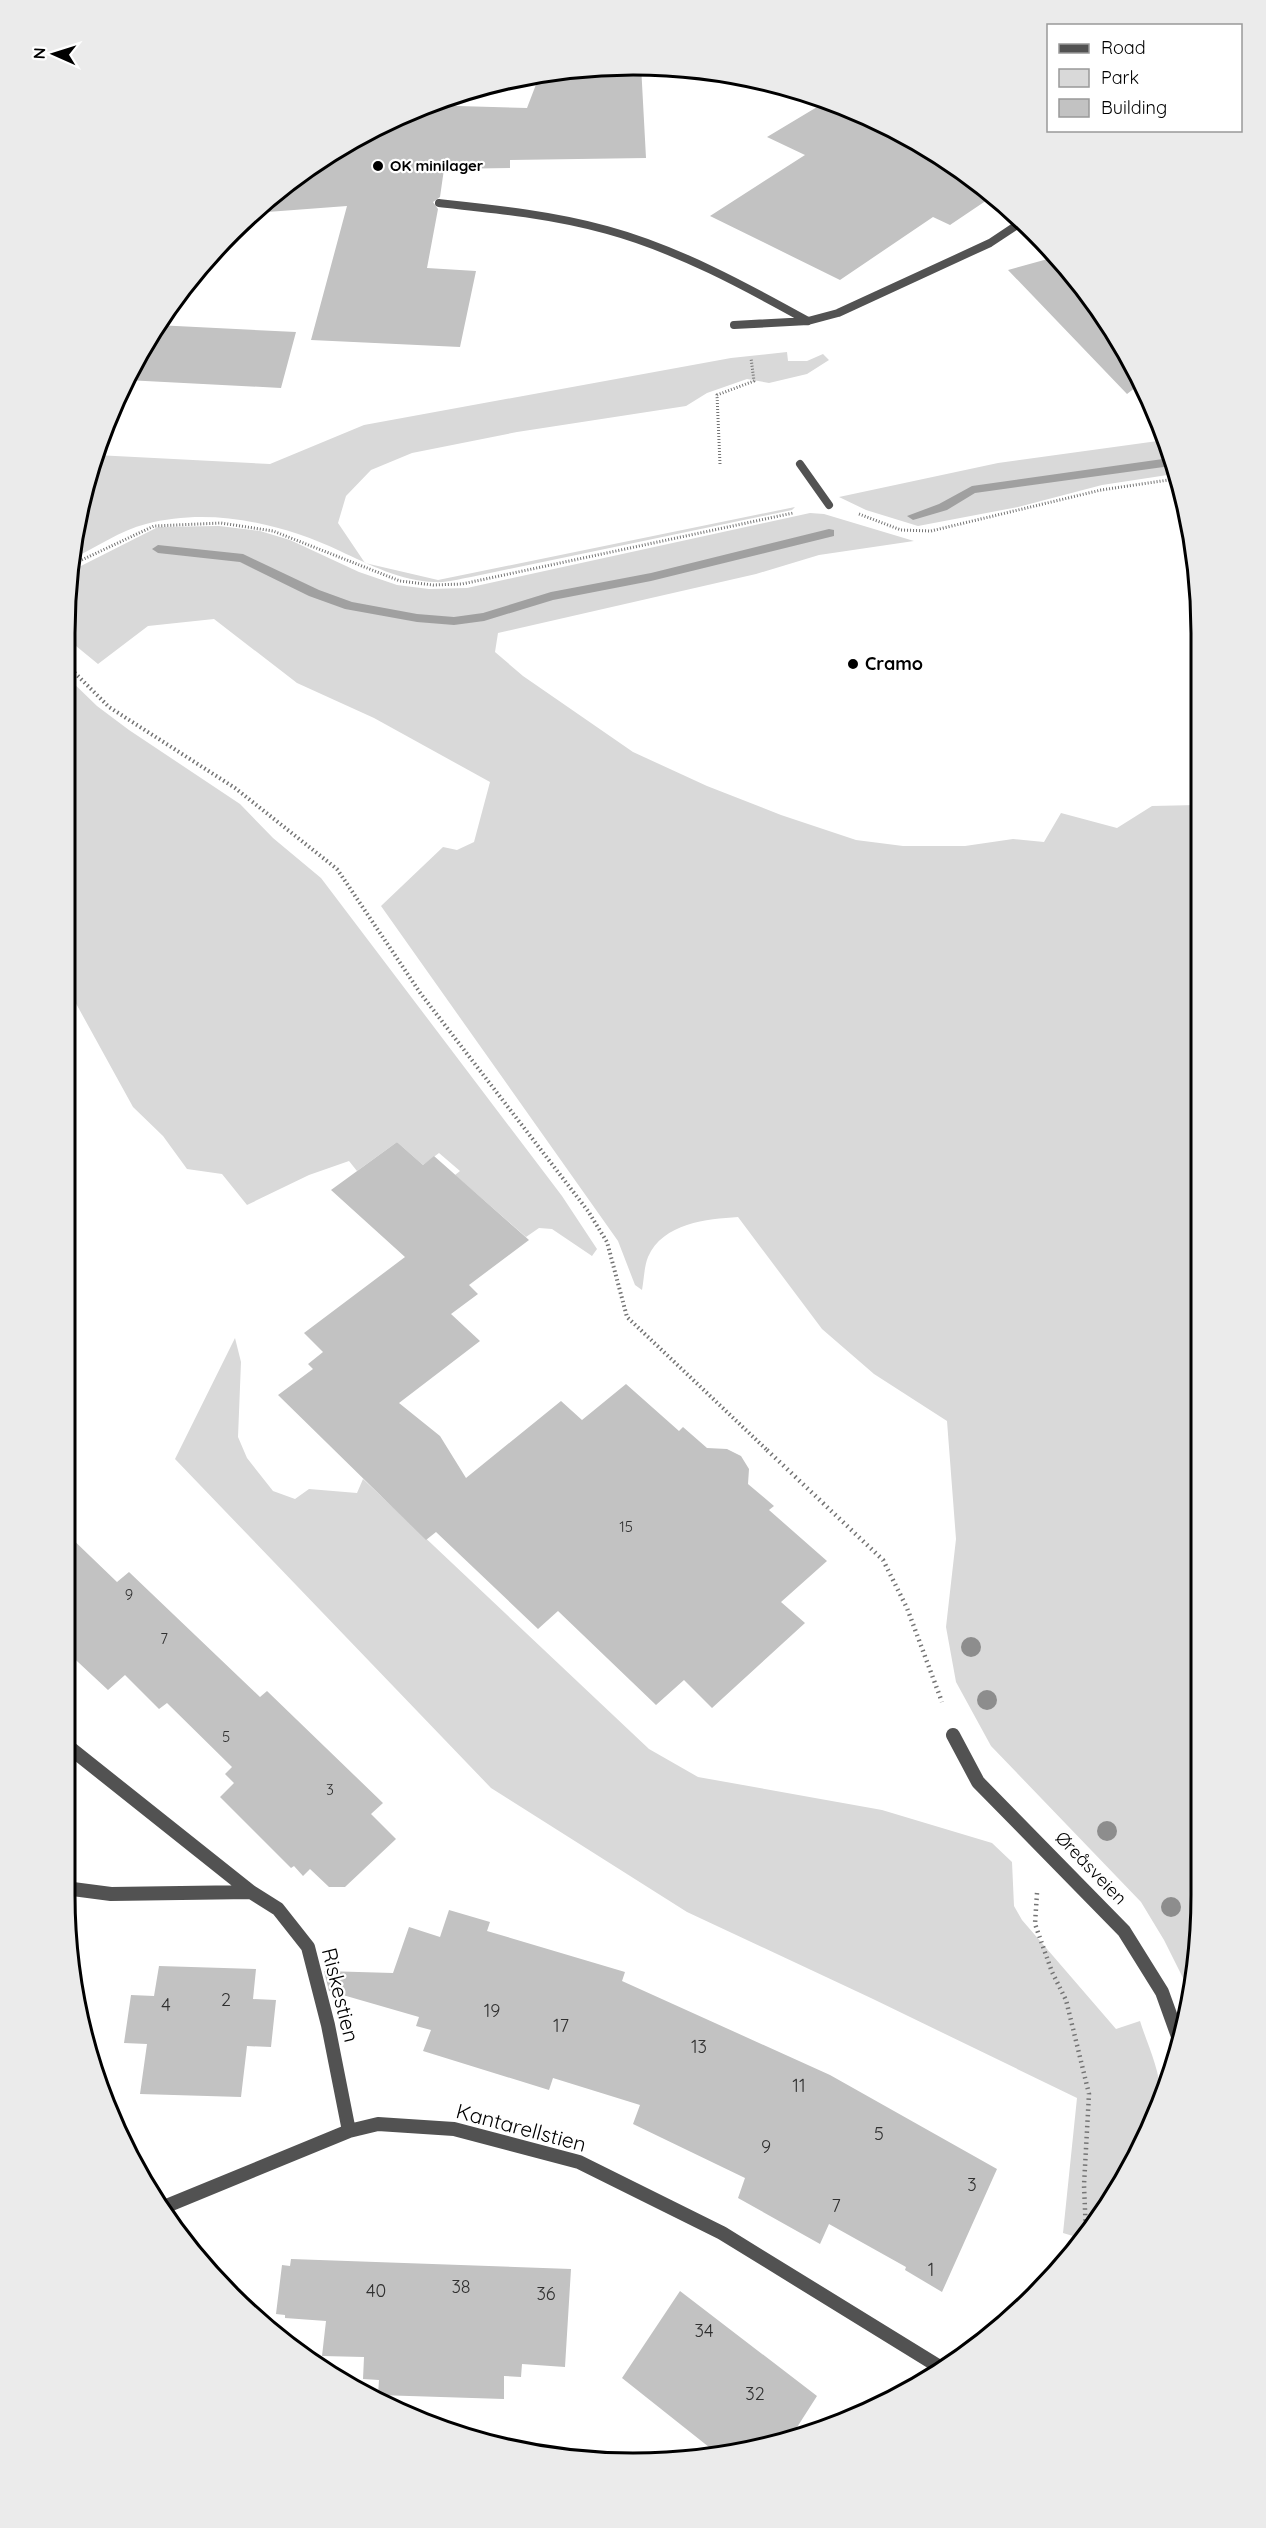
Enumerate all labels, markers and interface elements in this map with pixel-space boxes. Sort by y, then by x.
north arrow [24,24,84,84]
legend [1047,24,1242,132]
text: Road [1101,36,1146,59]
text: N [29,47,49,60]
text: Park [1101,66,1139,89]
text: Building [1101,96,1167,119]
place label: OK minilager [390,156,484,175]
marker: OK minilager [371,159,385,173]
place label: Cramo [865,652,923,675]
marker: Cramo [846,657,860,671]
house number: 15 [619,1517,633,1536]
house number: 9 [125,1585,133,1604]
house number: 7 [160,1629,168,1648]
house number: 5 [222,1727,230,1746]
house number: 3 [326,1780,334,1799]
street label: Øreåsveien [1051,1826,1132,1909]
street label: Riskestien [317,1945,365,2045]
house number: 2 [221,1988,231,2011]
house number: 4 [161,1993,171,2016]
house number: 19 [484,1999,500,2022]
house number: 17 [553,2014,569,2037]
house number: 13 [691,2035,707,2058]
house number: 11 [792,2074,806,2097]
street label: Kantarellstien [453,2097,589,2157]
house number: 5 [874,2122,884,2145]
house number: 9 [761,2135,771,2158]
house number: 3 [967,2173,977,2196]
house number: 7 [831,2194,841,2217]
house number: 1 [928,2258,934,2281]
house number: 38 [451,2275,471,2298]
house number: 40 [366,2279,386,2302]
house number: 36 [536,2282,556,2305]
house number: 34 [695,2319,713,2342]
house number: 32 [745,2382,765,2405]

